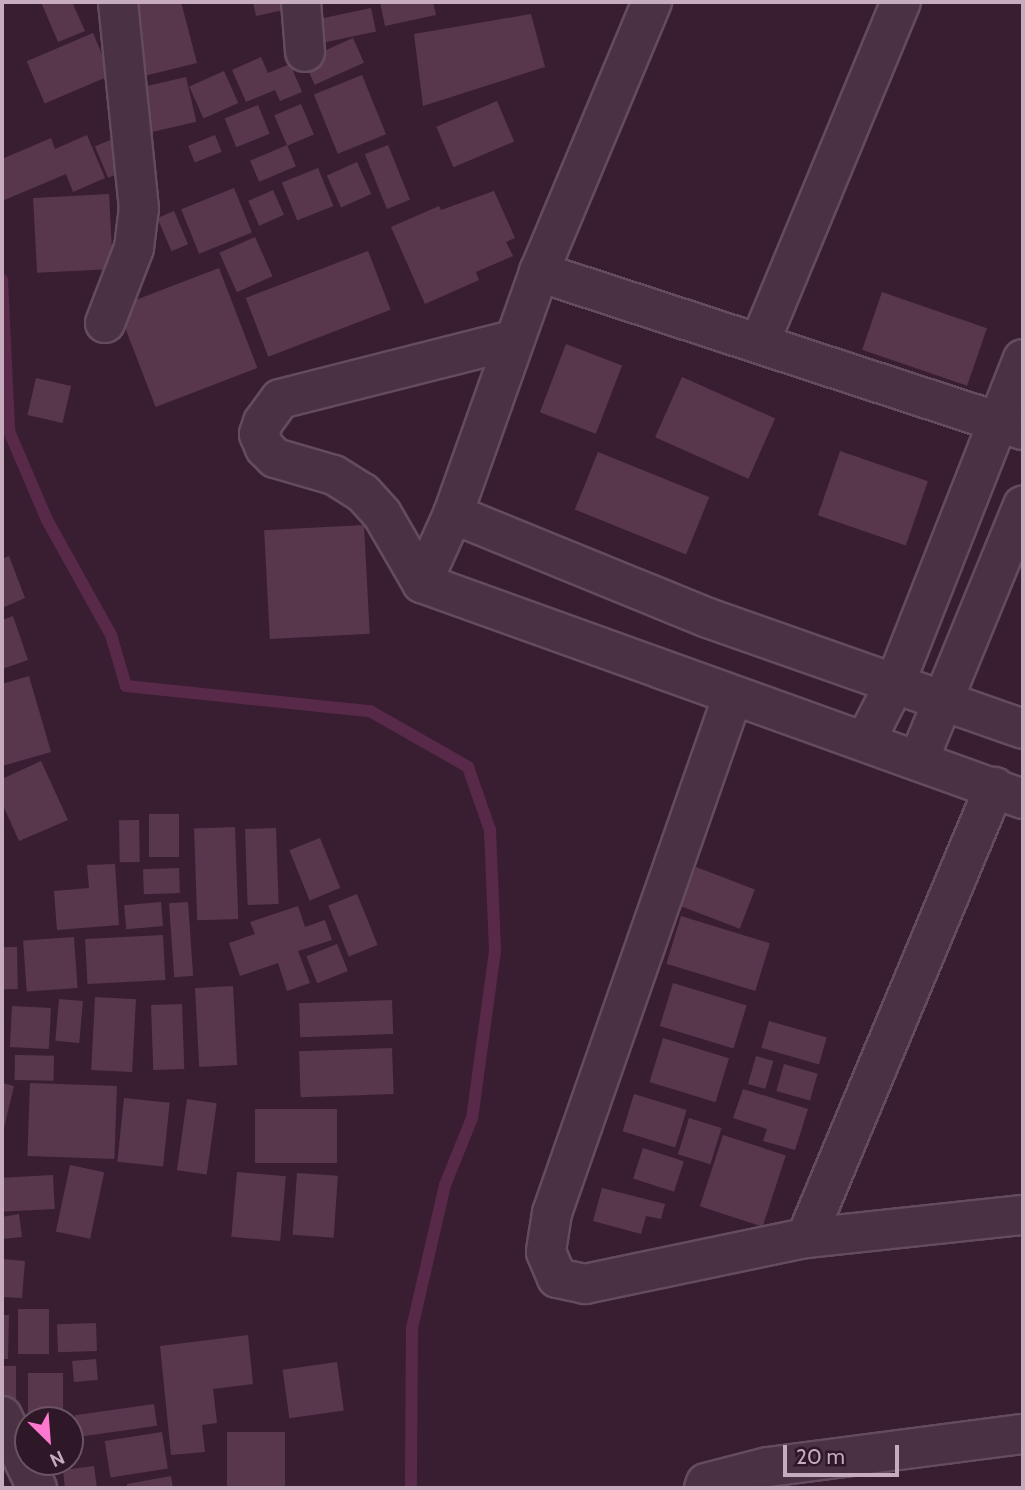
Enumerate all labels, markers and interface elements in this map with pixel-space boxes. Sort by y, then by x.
north arrow [14,1406,84,1476]
scale bar [787,1430,902,1474]
text: 20 m [796,1444,845,1469]
text: N [46,1445,68,1472]

